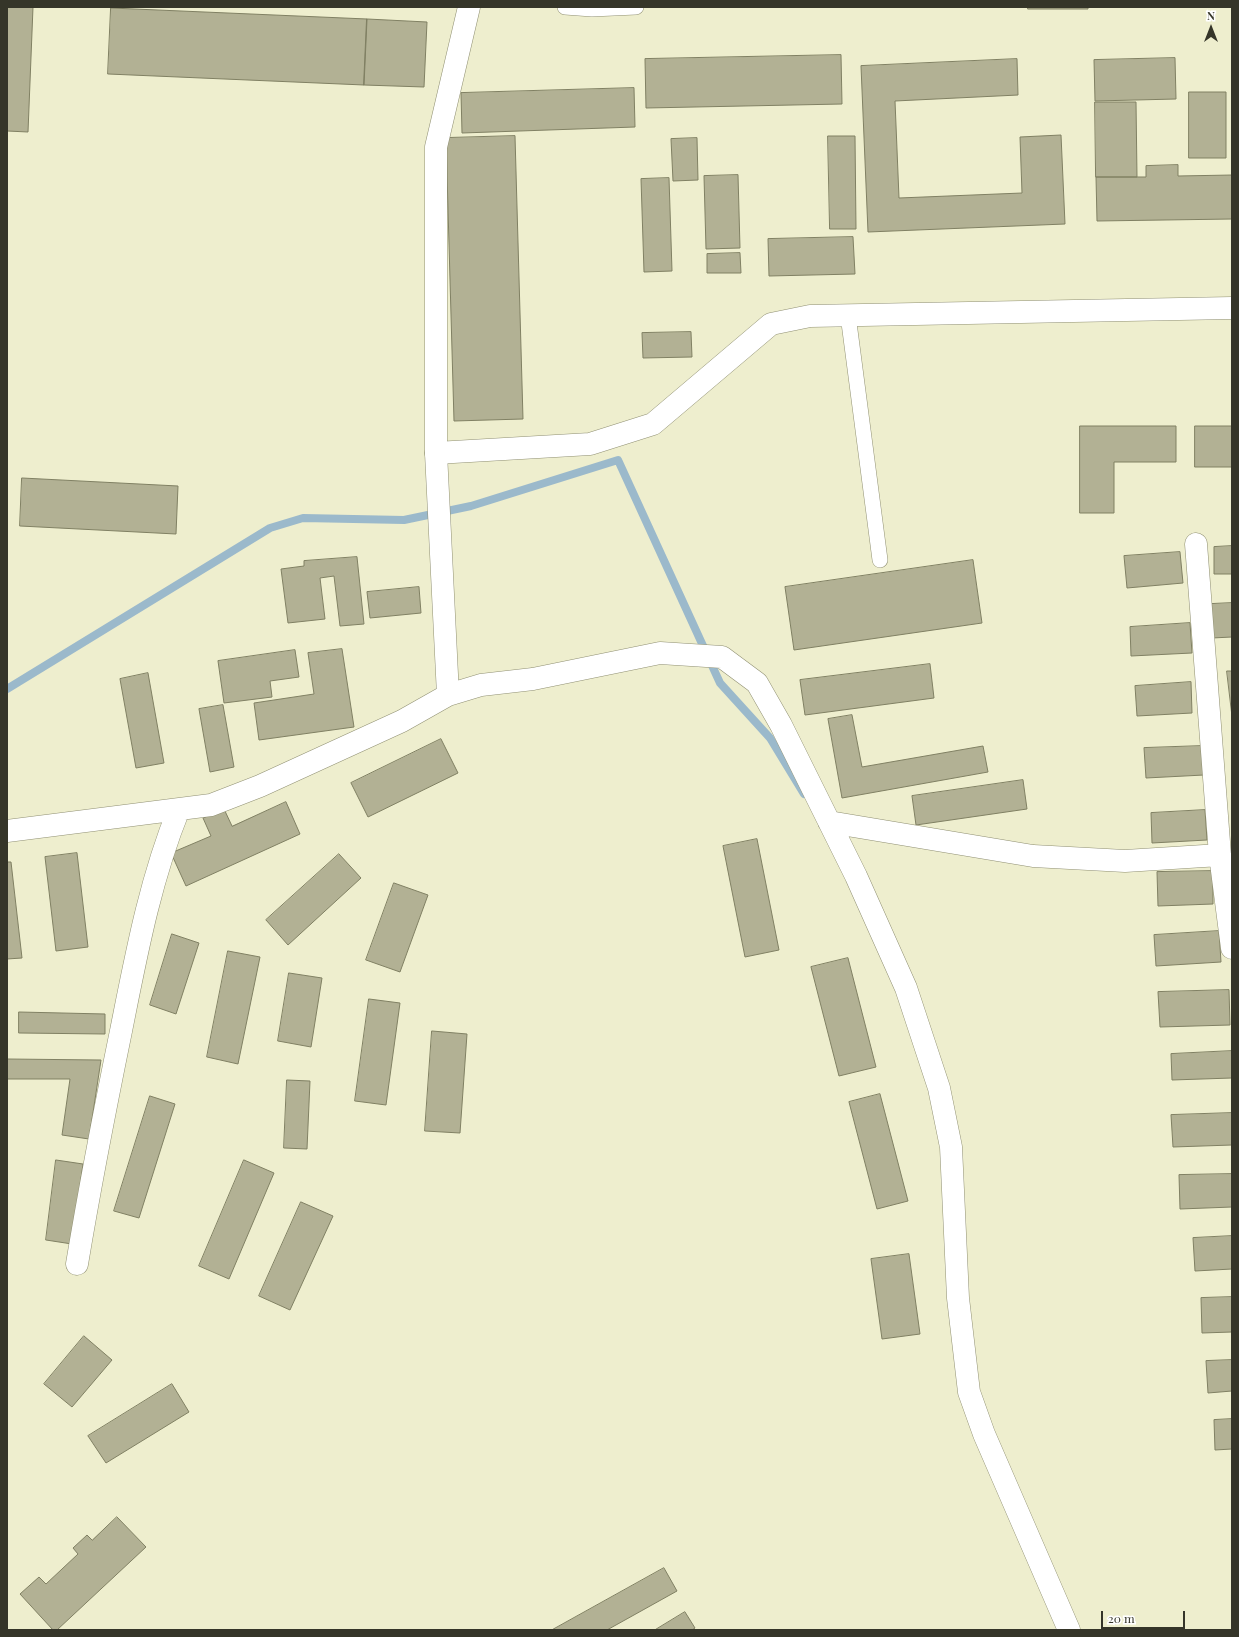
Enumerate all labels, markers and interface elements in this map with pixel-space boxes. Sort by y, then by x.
north arrow [1191,8,1231,48]
text: N [1207,8,1215,23]
scale bar [1103,1603,1187,1629]
text: 20 m [1108,1610,1135,1626]

